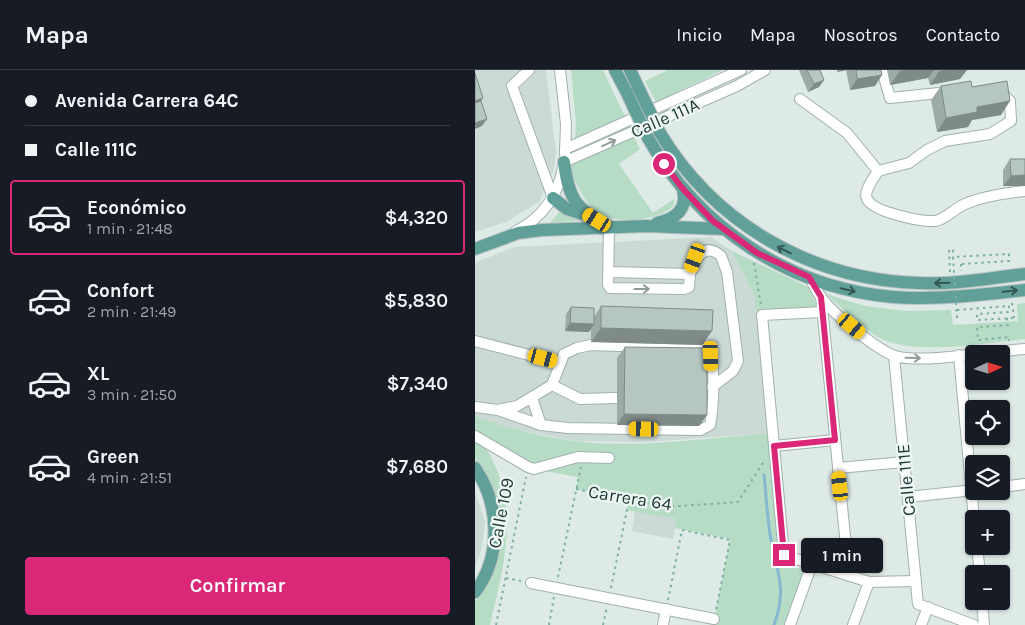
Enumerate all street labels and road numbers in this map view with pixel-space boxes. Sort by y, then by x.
street label: Calle 111A [627,93,703,143]
street label: Calle 111E [892,443,920,517]
street label: Calle 109 [483,476,519,550]
street label: Carrera 64 [587,481,673,515]

